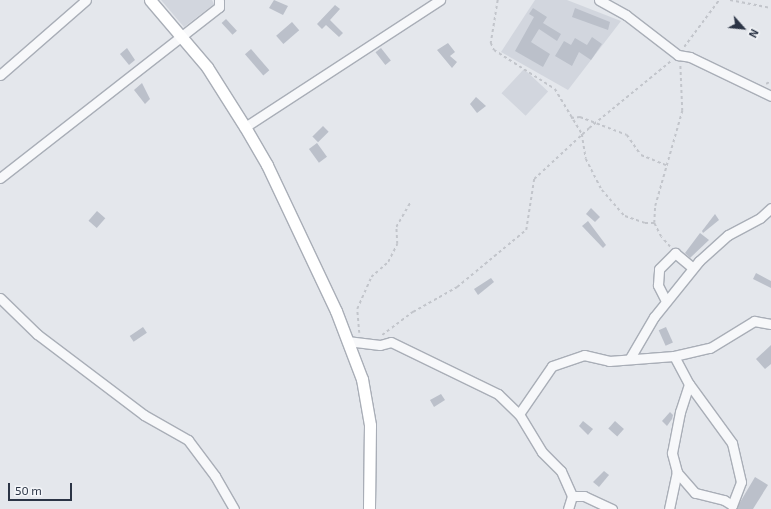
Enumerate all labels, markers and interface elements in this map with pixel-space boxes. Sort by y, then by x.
north arrow [723,8,763,48]
text: N [747,27,762,40]
scale bar [10,475,74,501]
text: 50 m [15,483,42,497]

